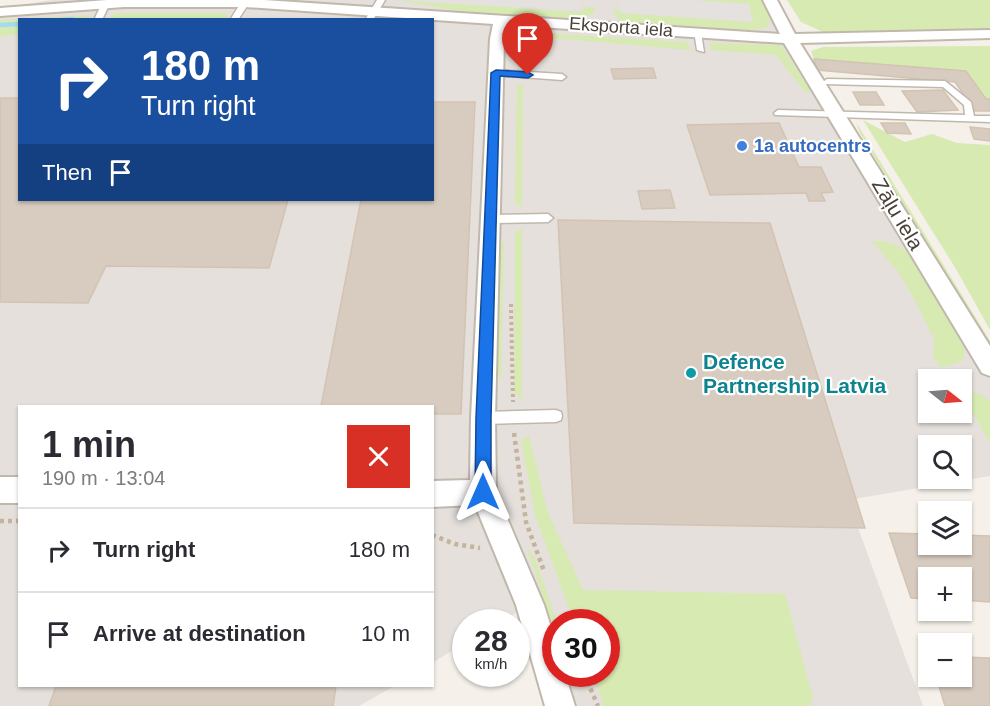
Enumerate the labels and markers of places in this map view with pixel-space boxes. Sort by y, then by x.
pin [502,13,553,75]
place label: 1a autocentrs [754,136,871,156]
marker: 1a autocentrs [735,139,749,153]
place label: Defence Partnership Latvia [703,350,887,397]
marker: Defence Partnership Latvia [684,366,698,380]

